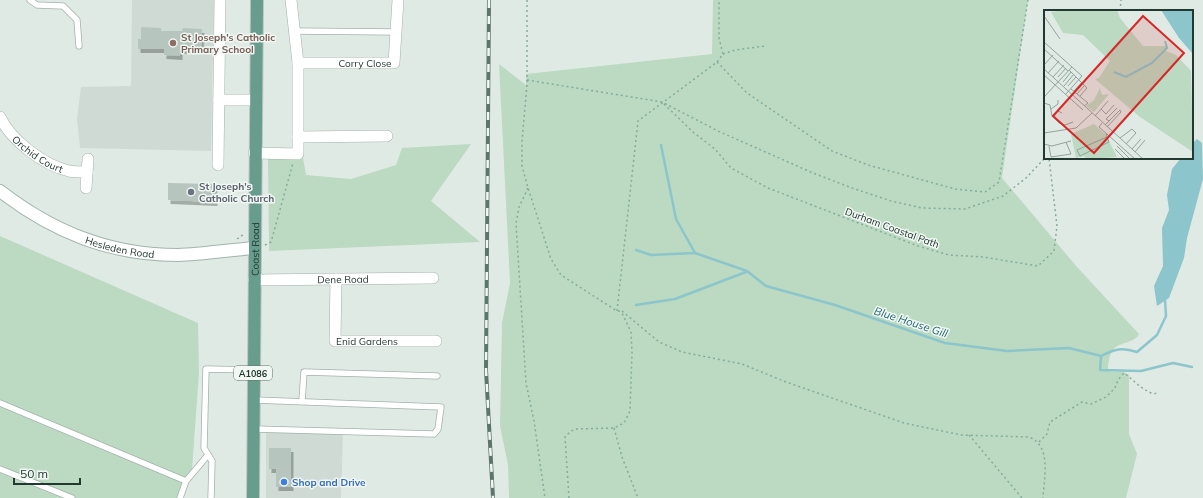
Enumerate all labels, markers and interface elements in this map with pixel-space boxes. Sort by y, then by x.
inset map [1044,10,1193,159]
place label: St Joseph's Catholic Primary School [181,31,275,56]
marker: St Joseph's Catholic Primary School [168,38,178,48]
street label: Corry Close [338,57,392,70]
street label: Orchid Court [10,132,65,176]
place label: St Joseph's Catholic Church [199,180,274,205]
marker: St Joseph's Catholic Church [186,187,196,197]
street label: Durham Coastal Path [843,205,941,251]
street label: Coast Road [248,222,262,276]
street label: Hesleden Road [84,233,155,261]
street label: Dene Road [317,272,369,286]
water label: Blue House Gill [872,304,950,341]
street label: Enid Gardens [336,335,398,348]
road number: A1086 [234,366,272,380]
scale bar [14,460,80,486]
text: 50 m [20,466,48,481]
place label: Shop and Drive [292,476,366,489]
marker: Shop and Drive [279,477,289,487]

